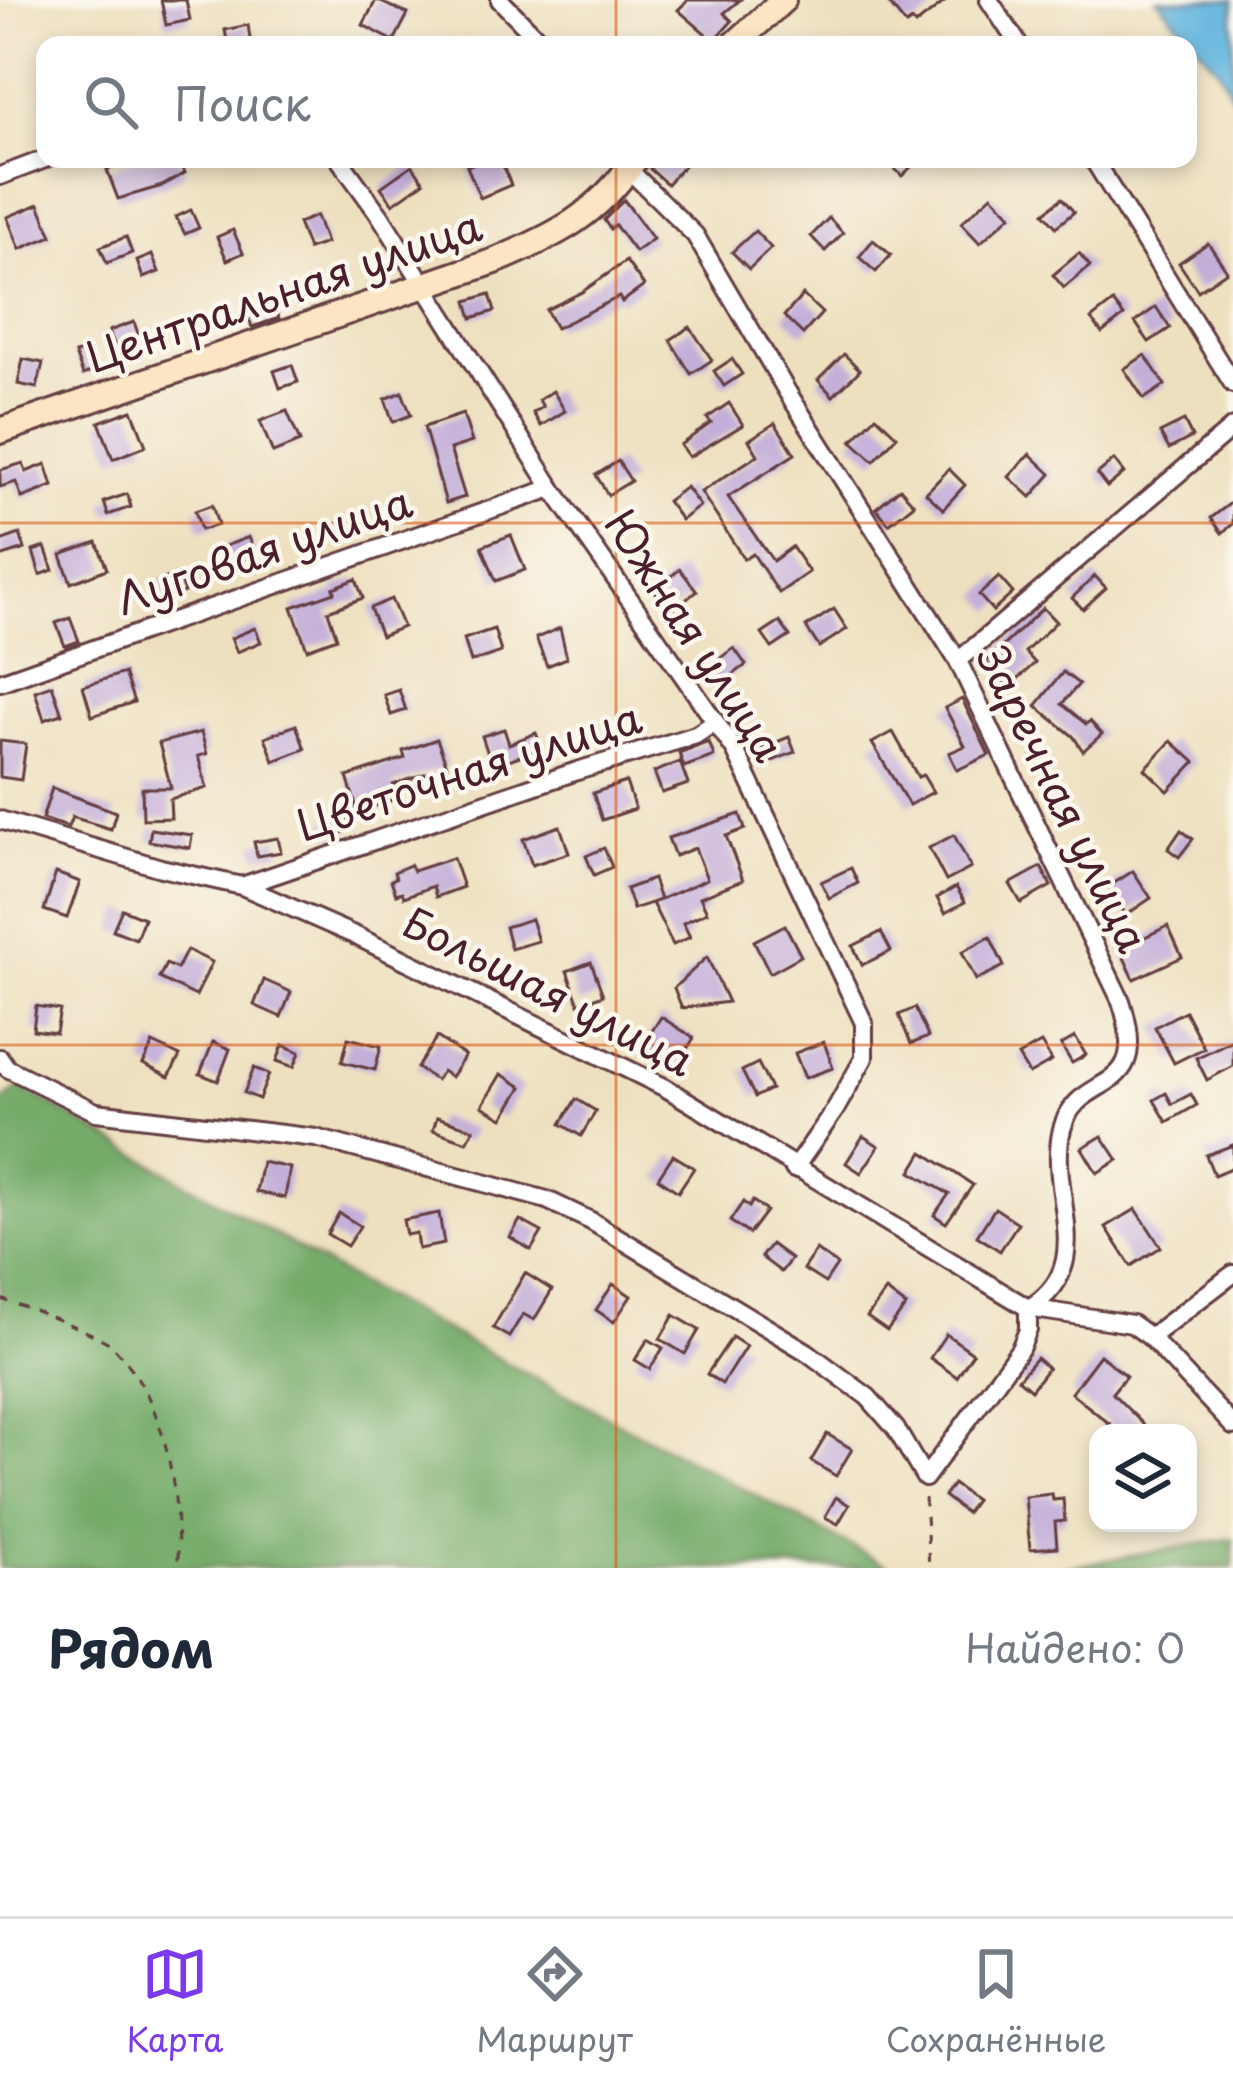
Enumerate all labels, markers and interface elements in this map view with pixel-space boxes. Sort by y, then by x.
search box [36,36,1197,168]
text: Поиск [174,68,311,136]
icon: search [78,69,144,135]
street label: Центральная улица [77,192,490,387]
street label: Луговая улица [107,468,420,629]
street label: Южная улица [591,496,801,773]
street label: Заречная улица [963,634,1166,963]
street label: Цветочная улица [288,684,649,855]
street label: Большая улица [393,889,706,1090]
map controls [1089,1424,1197,1532]
button: layers [1089,1424,1197,1532]
text: Рядом [48,1608,214,1685]
text: Найдено: 0 [965,1617,1185,1676]
tab: Карта [127,1941,223,2063]
tab: Маршрут [477,1941,633,2063]
tab: Сохранённые [886,1941,1106,2063]

